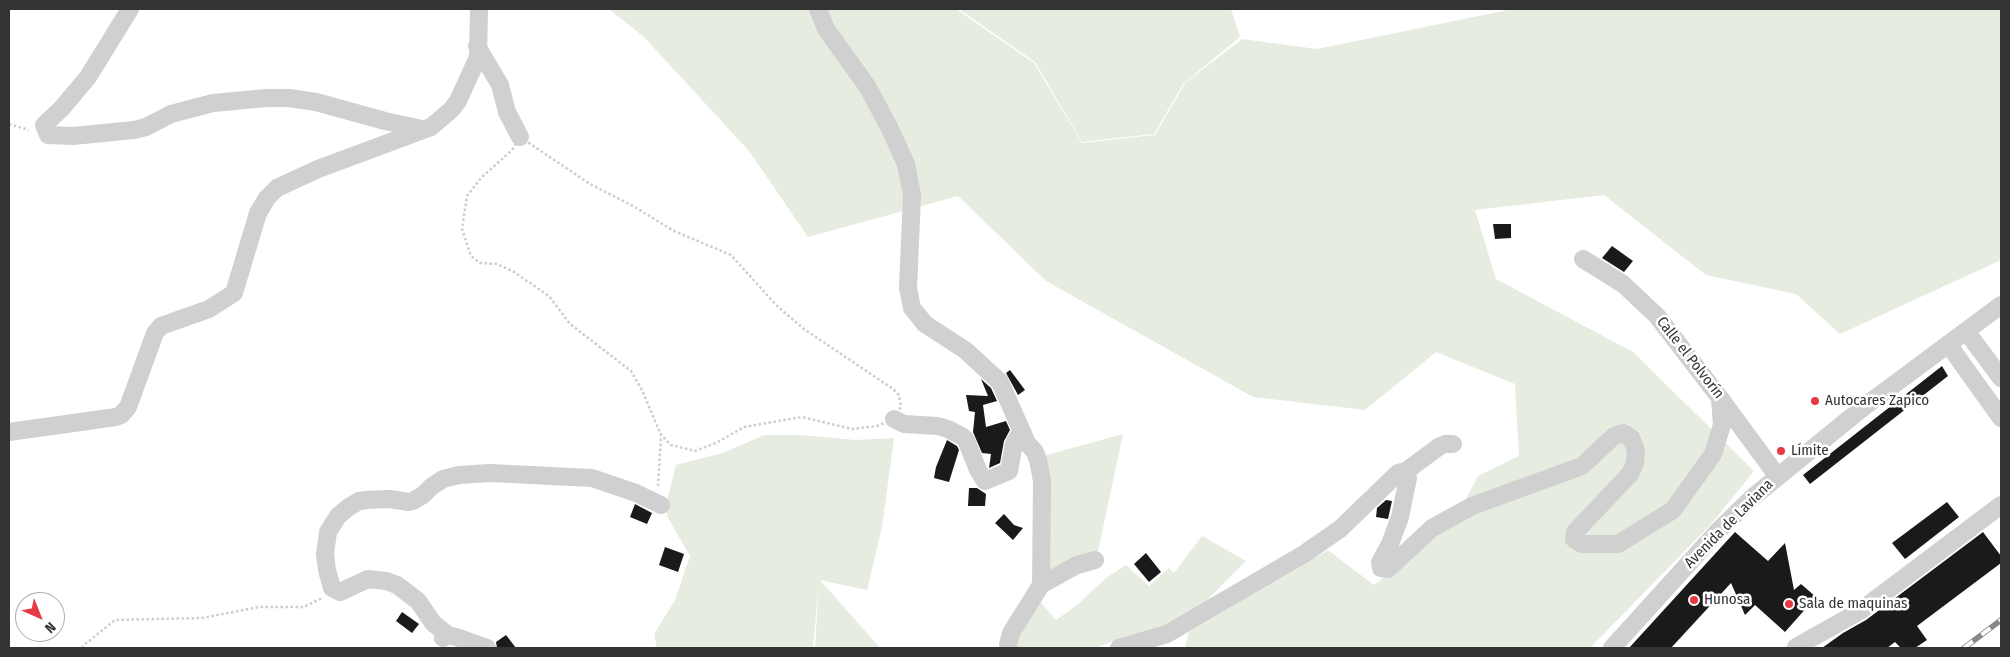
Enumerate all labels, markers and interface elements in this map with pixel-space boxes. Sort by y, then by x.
street label: Calle el Polvorín [1652,314,1728,402]
place label: Autocares Zapico [1825,392,1929,410]
marker: Autocares Zapico [1809,395,1821,407]
place label: Límite [1791,442,1829,460]
marker: Límite [1775,445,1787,457]
street label: Avenida de Laviana [1681,476,1777,572]
place label: Hunosa [1704,591,1750,609]
north arrow [15,592,65,642]
marker: Hunosa [1688,594,1700,606]
place label: Sala de maquinas [1799,595,1907,613]
marker: Sala de maquinas [1783,598,1795,610]
text: N [41,618,59,636]

